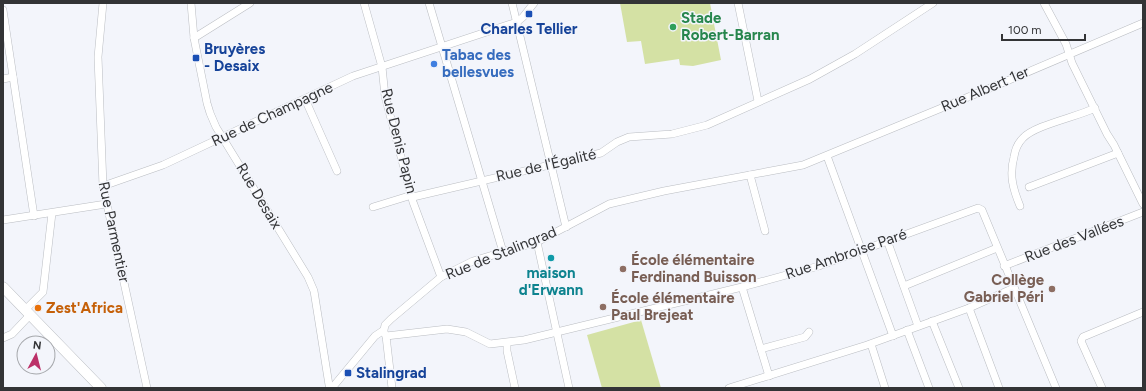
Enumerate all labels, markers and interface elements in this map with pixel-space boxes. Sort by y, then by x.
marker: Charles Tellier [524,9,534,19]
place label: Stade Robert-Barran [681,9,780,44]
scale bar [1002,16,1085,42]
place label: Charles Tellier [480,20,578,38]
marker: Stade Robert-Barran [668,22,678,32]
text: 100 m [1008,23,1042,37]
place label: Bruyères - Desaix [204,40,265,75]
place label: Tabac des bellesvues [442,46,514,81]
marker: Bruyères - Desaix [191,53,201,63]
marker: Tabac des bellesvues [429,59,439,69]
street label: Rue Albert 1er [938,62,1032,116]
street label: Rue de Champagne [208,78,336,150]
street label: Rue Denis Papin [377,87,421,195]
street label: Rue de l'Égalité [494,145,598,185]
street label: Rue Desaix [232,160,286,232]
street label: Rue Parmentier [95,180,133,284]
street label: Rue des Vallées [1022,212,1126,266]
street label: Rue de Stalingrad [443,222,559,284]
street label: Rue Ambroise Paré [783,225,909,283]
place label: École élémentaire Ferdinand Buisson [631,251,756,286]
marker: maison d'Erwann [546,253,556,263]
place label: maison d'Erwann [519,264,583,299]
marker: École élémentaire Ferdinand Buisson [618,264,628,274]
place label: Collège Gabriel Péri [964,271,1045,306]
marker: Collège Gabriel Péri [1047,284,1057,294]
place label: École élémentaire Paul Brejeat [611,289,735,324]
place label: Zest'Africa [46,299,123,317]
marker: École élémentaire Paul Brejeat [598,302,608,312]
marker: Zest'Africa [33,303,43,313]
north arrow [16,335,56,375]
text: N [32,339,42,353]
place label: Stalingrad [356,364,427,382]
marker: Stalingrad [343,368,353,378]

